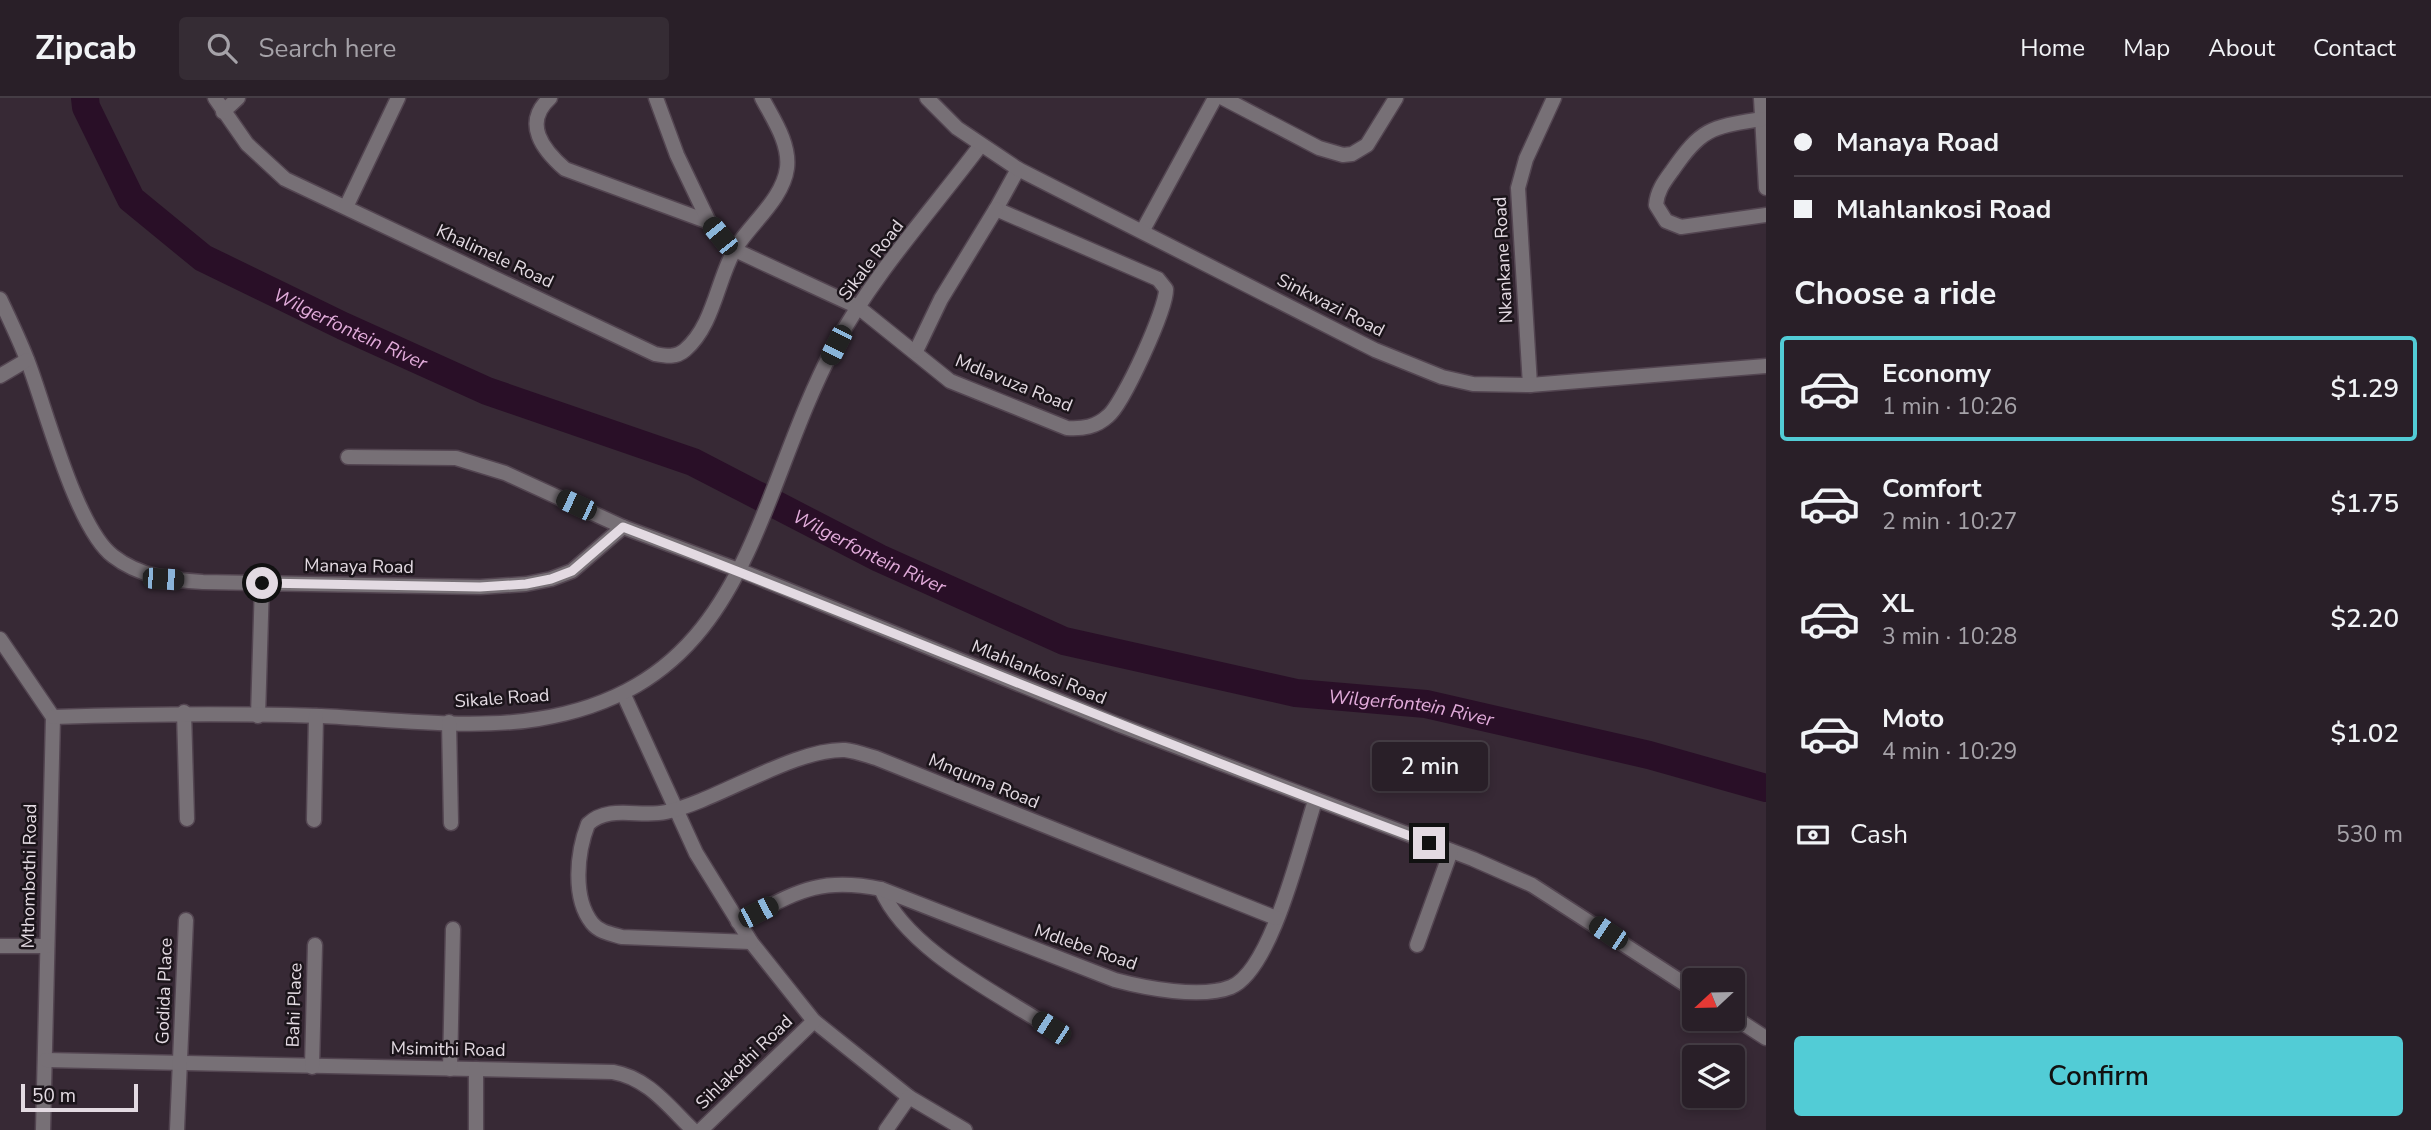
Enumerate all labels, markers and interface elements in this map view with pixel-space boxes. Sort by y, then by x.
search box [179,17,669,80]
text: Zipcab [35,26,137,71]
icon: search [203,29,241,67]
text: Search here [259,31,396,66]
text: Home [2020,32,2085,64]
text: Map [2123,32,2170,64]
text: About [2208,32,2275,64]
text: Contact [2313,32,2396,64]
text: Manaya Road [1836,125,1999,160]
text: Mlahlankosi Road [1836,192,2051,227]
street label: Nkankane Road [1488,196,1518,324]
car [699,213,742,259]
street label: Sikale Road [833,215,909,305]
street label: Khalimele Road [432,218,558,294]
street label: Sinkwazi Road [1273,268,1389,342]
text: Choose a ride [1794,272,1996,315]
water label: Wilgerfontein River [269,282,432,377]
car [818,322,855,368]
street label: Mdlavuza Road [952,349,1076,417]
text: Economy [1882,356,1991,391]
icon: car [1798,357,1861,420]
text: $1.29 [2330,371,2399,406]
text: 1 min · 10:26 [1882,391,2017,422]
text: Comfort [1882,471,1982,506]
icon: car [1798,472,1861,535]
text: $1.75 [2330,486,2399,521]
car [553,487,600,523]
water label: Wilgerfontein River [788,504,951,601]
text: 2 min · 10:27 [1882,506,2017,537]
street label: Manaya Road [304,553,414,579]
car [142,567,185,591]
route start [246,567,278,599]
text: XL [1882,586,1914,621]
icon: car [1798,587,1861,650]
text: $2.20 [2330,601,2399,636]
text: 3 min · 10:28 [1882,621,2017,652]
street label: Mlahlankosi Road [968,634,1110,710]
street label: Sikale Road [454,683,550,713]
water label: Wilgerfontein River [1327,684,1497,733]
text: Moto [1882,701,1944,736]
icon: car [1798,702,1861,765]
text: $1.02 [2330,716,2399,751]
text: 4 min · 10:29 [1882,736,2017,767]
callout: 2 min [1371,742,1487,790]
street label: Mnquma Road [925,748,1043,814]
text: 2 min [1401,751,1459,782]
street label: Mthombothi Road [16,803,42,949]
icon: cash [1794,816,1832,854]
text: Cash [1850,817,1908,852]
text: 530 m [2336,819,2403,850]
route end [1413,827,1445,859]
car [735,893,782,931]
car [1585,913,1632,953]
street label: Mdlebe Road [1031,918,1141,976]
street label: Godida Place [150,937,178,1045]
street label: Bahi Place [281,962,307,1048]
north arrow [1682,968,1745,1031]
map controls [1682,968,1745,1108]
car [1028,1008,1075,1048]
street label: Sihlakothi Road [690,1010,798,1114]
street label: Msimithi Road [390,1036,506,1062]
button: Confirm [1794,1036,2403,1116]
button: layers [1682,1045,1745,1108]
scale bar [21,1081,138,1113]
text: 50 m [32,1083,76,1109]

